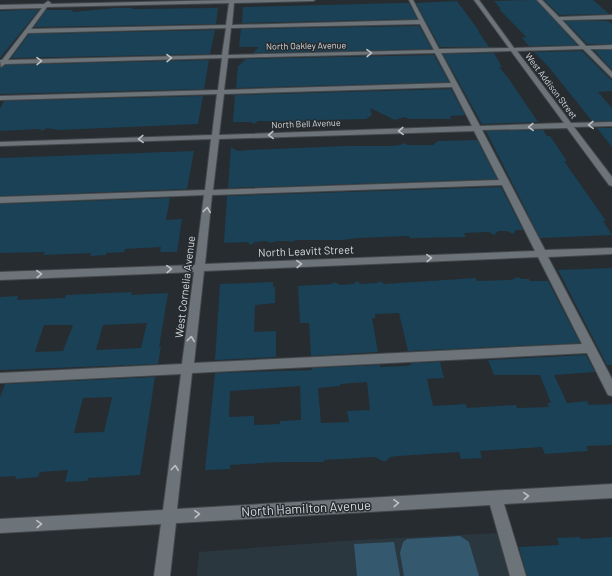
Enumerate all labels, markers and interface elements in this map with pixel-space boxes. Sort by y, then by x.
street label: North Oakley Avenue [266,39,346,52]
one-way arrow [366,49,372,57]
street label: West Addison Street [523,51,580,121]
one-way arrow [166,54,172,62]
one-way arrow [36,57,42,65]
street label: North Bell Avenue [271,117,341,130]
one-way arrow [588,121,594,129]
one-way arrow [528,123,534,131]
one-way arrow [398,127,404,135]
one-way arrow [268,131,274,139]
one-way arrow [138,135,144,143]
one-way arrow [202,207,211,213]
street label: West Cornelia Avenue [172,235,197,339]
street label: North Leavitt Street [258,242,354,259]
one-way arrow [426,254,432,263]
one-way arrow [296,259,302,268]
one-way arrow [166,265,172,273]
one-way arrow [36,270,42,278]
one-way arrow [186,336,195,342]
one-way arrow [170,465,179,471]
one-way arrow [523,491,529,500]
street label: North Hamilton Avenue [241,497,371,519]
one-way arrow [393,499,399,507]
one-way arrow [194,510,200,519]
one-way arrow [36,519,42,528]

